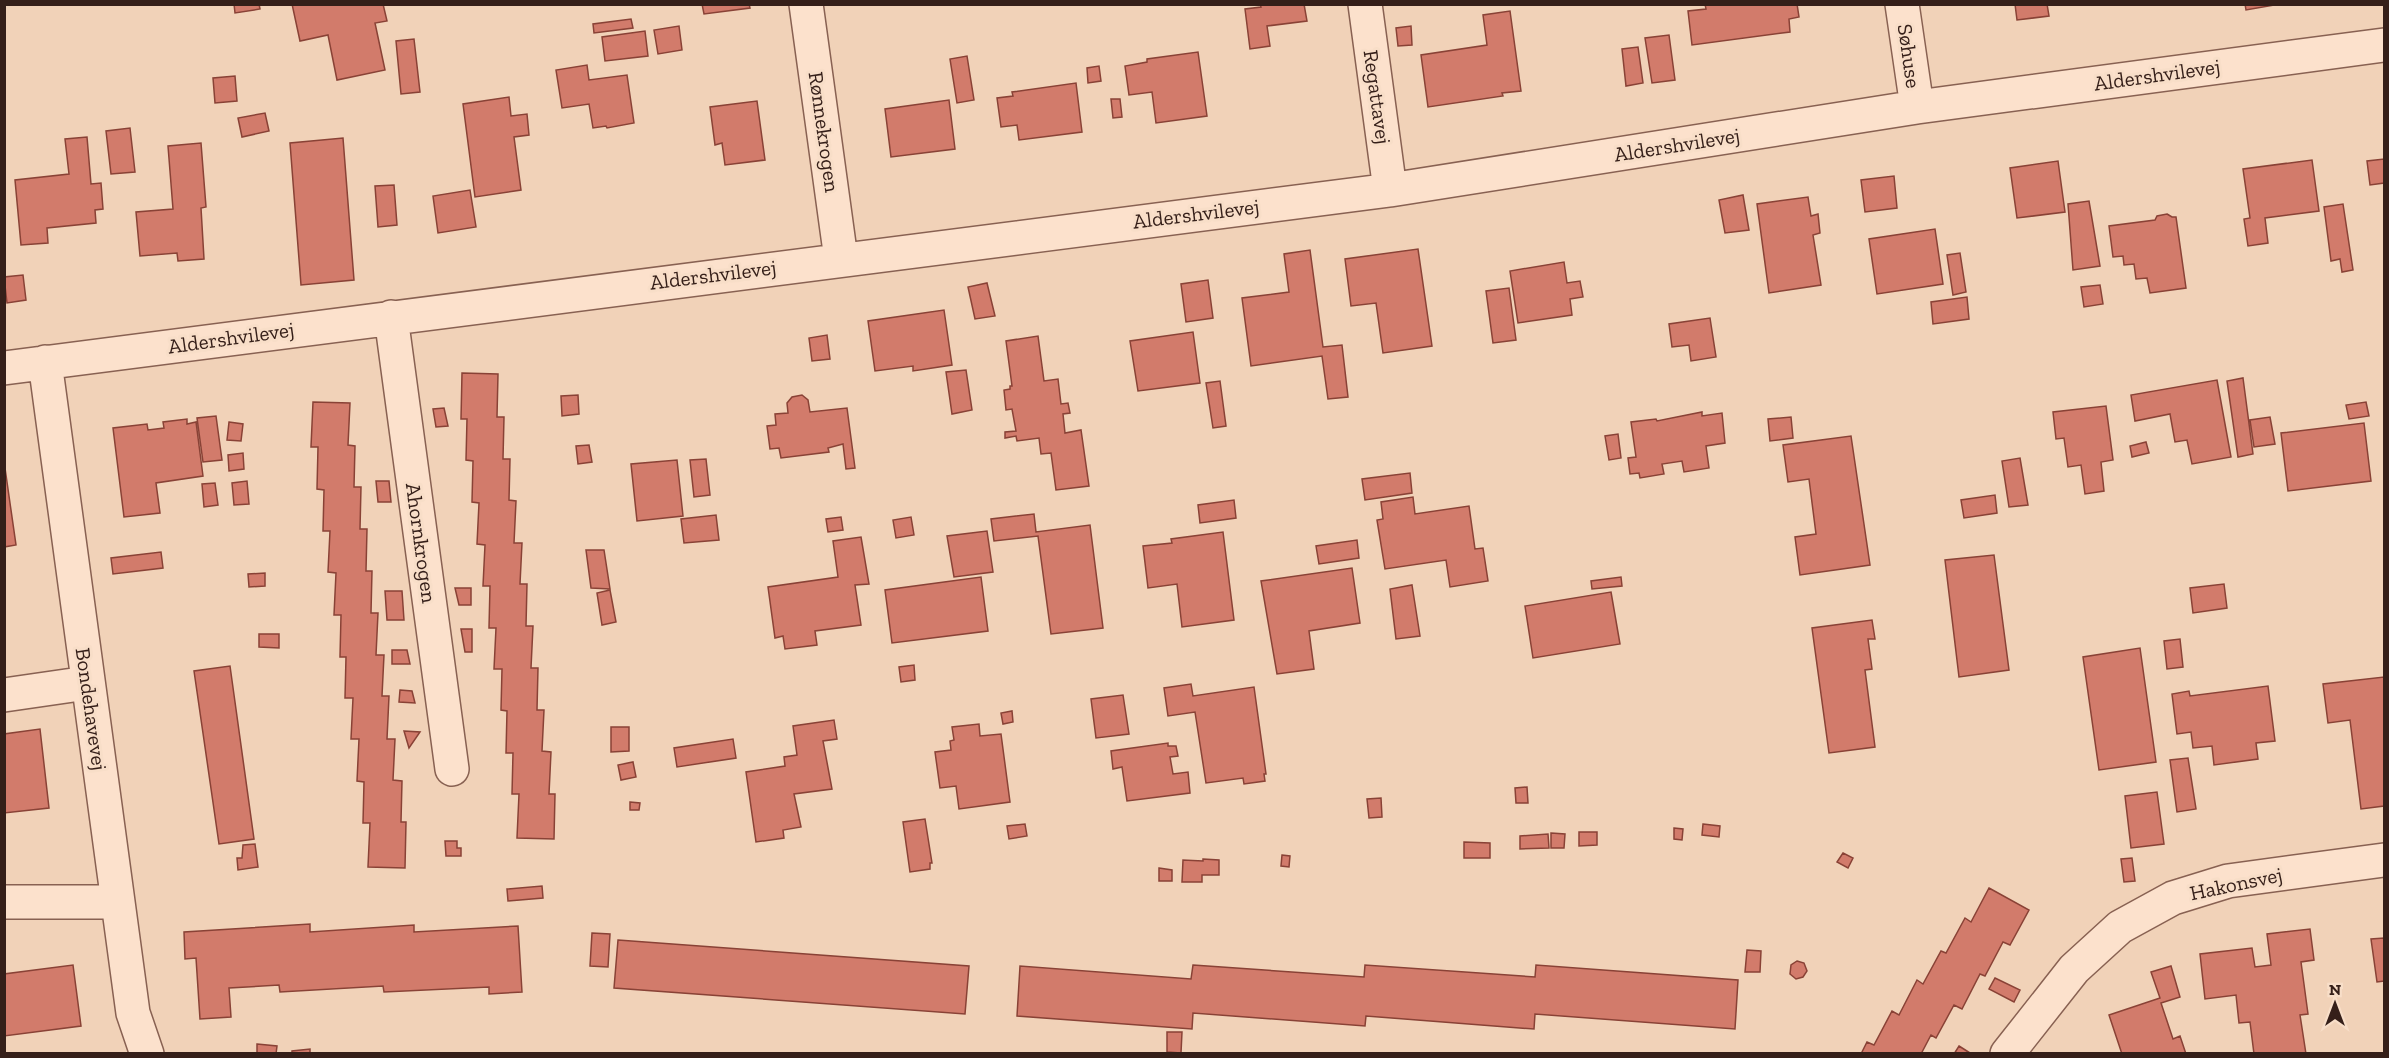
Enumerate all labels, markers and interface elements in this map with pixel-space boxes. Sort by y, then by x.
street label: Søhuse [1893,22,1926,90]
street label: Regattavej [1358,48,1396,146]
street label: Aldershvilevej [2092,53,2222,97]
street label: Rønnekrogen [804,70,845,194]
street label: Aldershvilevej [1612,122,1742,168]
street label: Aldershvilevej [1131,193,1261,235]
street label: Aldershvilevej [648,254,778,296]
street label: Aldershvilevej [166,316,296,360]
street label: Ahornkrogen [401,481,442,605]
street label: Bondehavevej [70,646,112,772]
street label: Hakonsvej [2187,862,2285,906]
north arrow [2305,974,2365,1034]
text: N [2329,980,2341,999]

